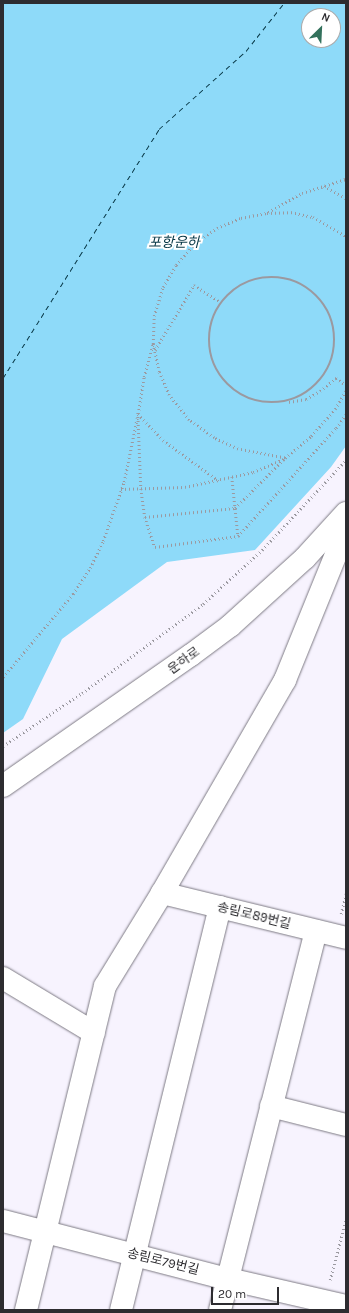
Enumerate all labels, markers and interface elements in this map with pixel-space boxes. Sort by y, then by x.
north arrow [301,8,341,48]
text: N [319,10,332,25]
water label: 포항운하 [148,235,200,251]
street label: 운하로 [165,644,203,678]
street label: 송림로89번길 [216,899,292,933]
street label: 송림로79번길 [125,1246,201,1278]
scale bar [213,1279,281,1305]
text: 20 m [218,1287,246,1301]

